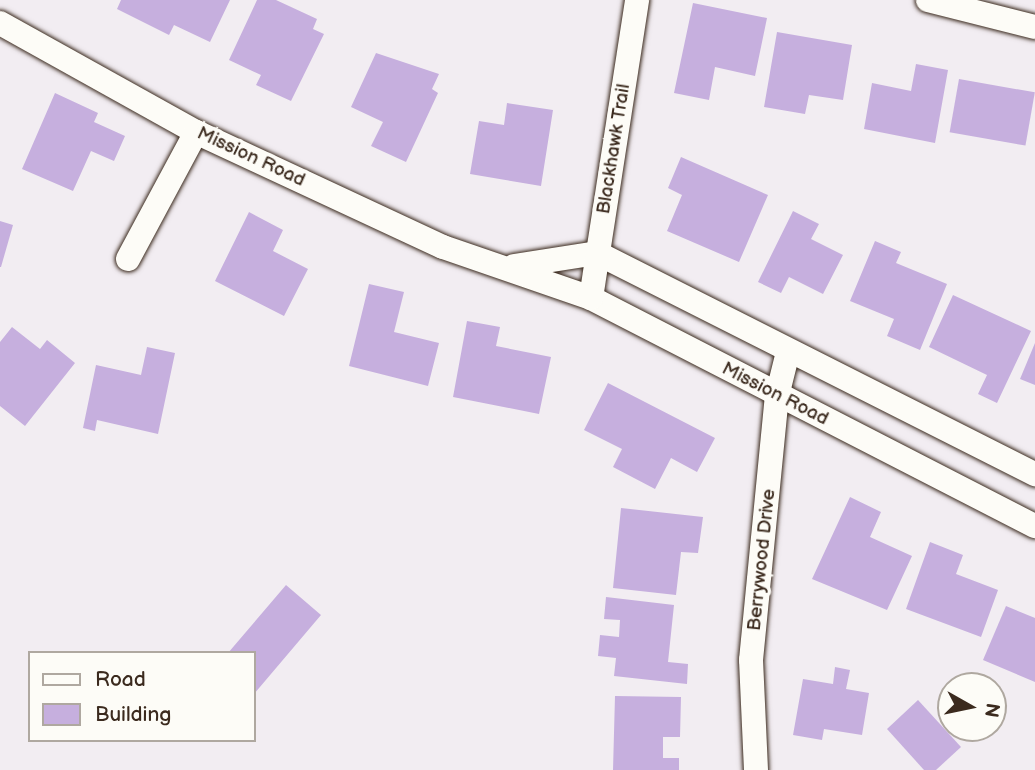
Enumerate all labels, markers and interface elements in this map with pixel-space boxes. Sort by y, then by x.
street label: Blackhawk Trail [592,82,636,216]
street label: Mission Road [193,122,309,192]
street label: Mission Road [718,357,832,431]
street label: Berrywood Drive [743,488,781,632]
legend [28,651,256,742]
text: Road [95,667,146,692]
north arrow [937,672,1007,742]
text: N [979,701,1004,719]
text: Building [95,702,171,727]

